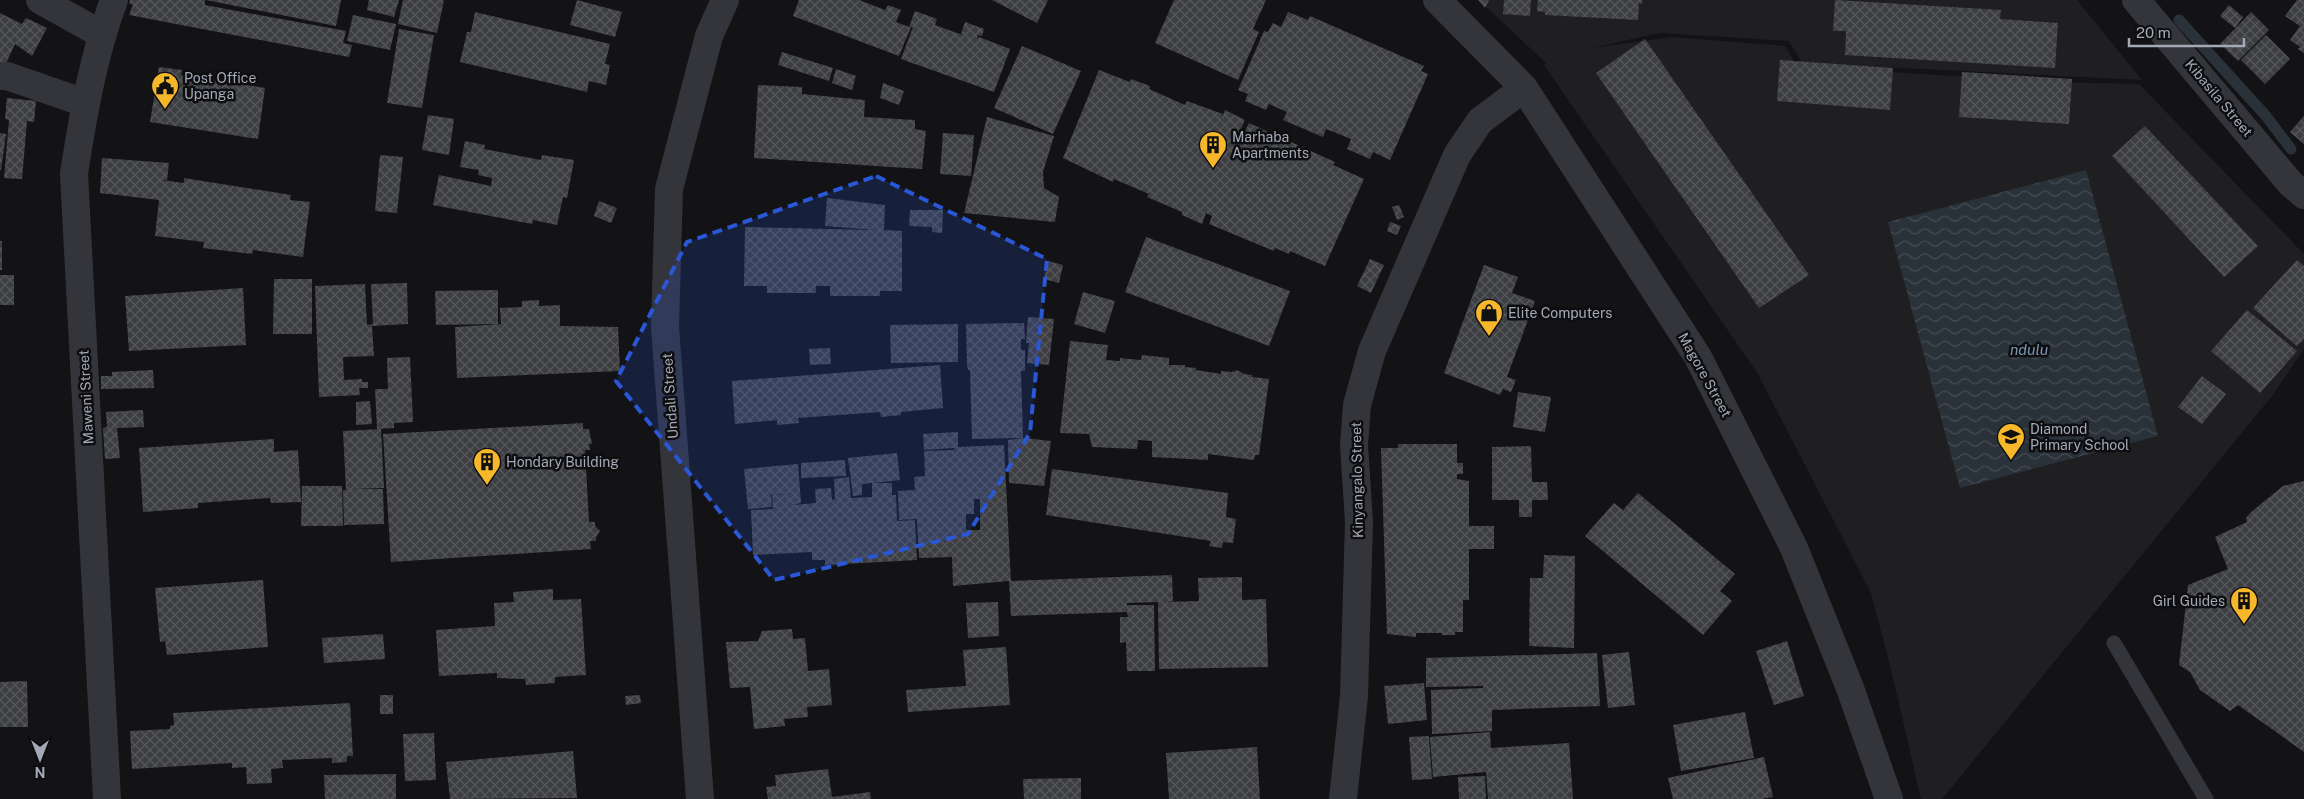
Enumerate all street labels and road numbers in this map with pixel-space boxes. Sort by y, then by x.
street label: Kibasila Street [2182,56,2256,140]
street label: Magore Street [1675,330,1735,420]
street label: Maweni Street [76,349,96,445]
street label: Undali Street [659,353,681,439]
street label: Kinyangalo Street [1348,422,1366,538]

